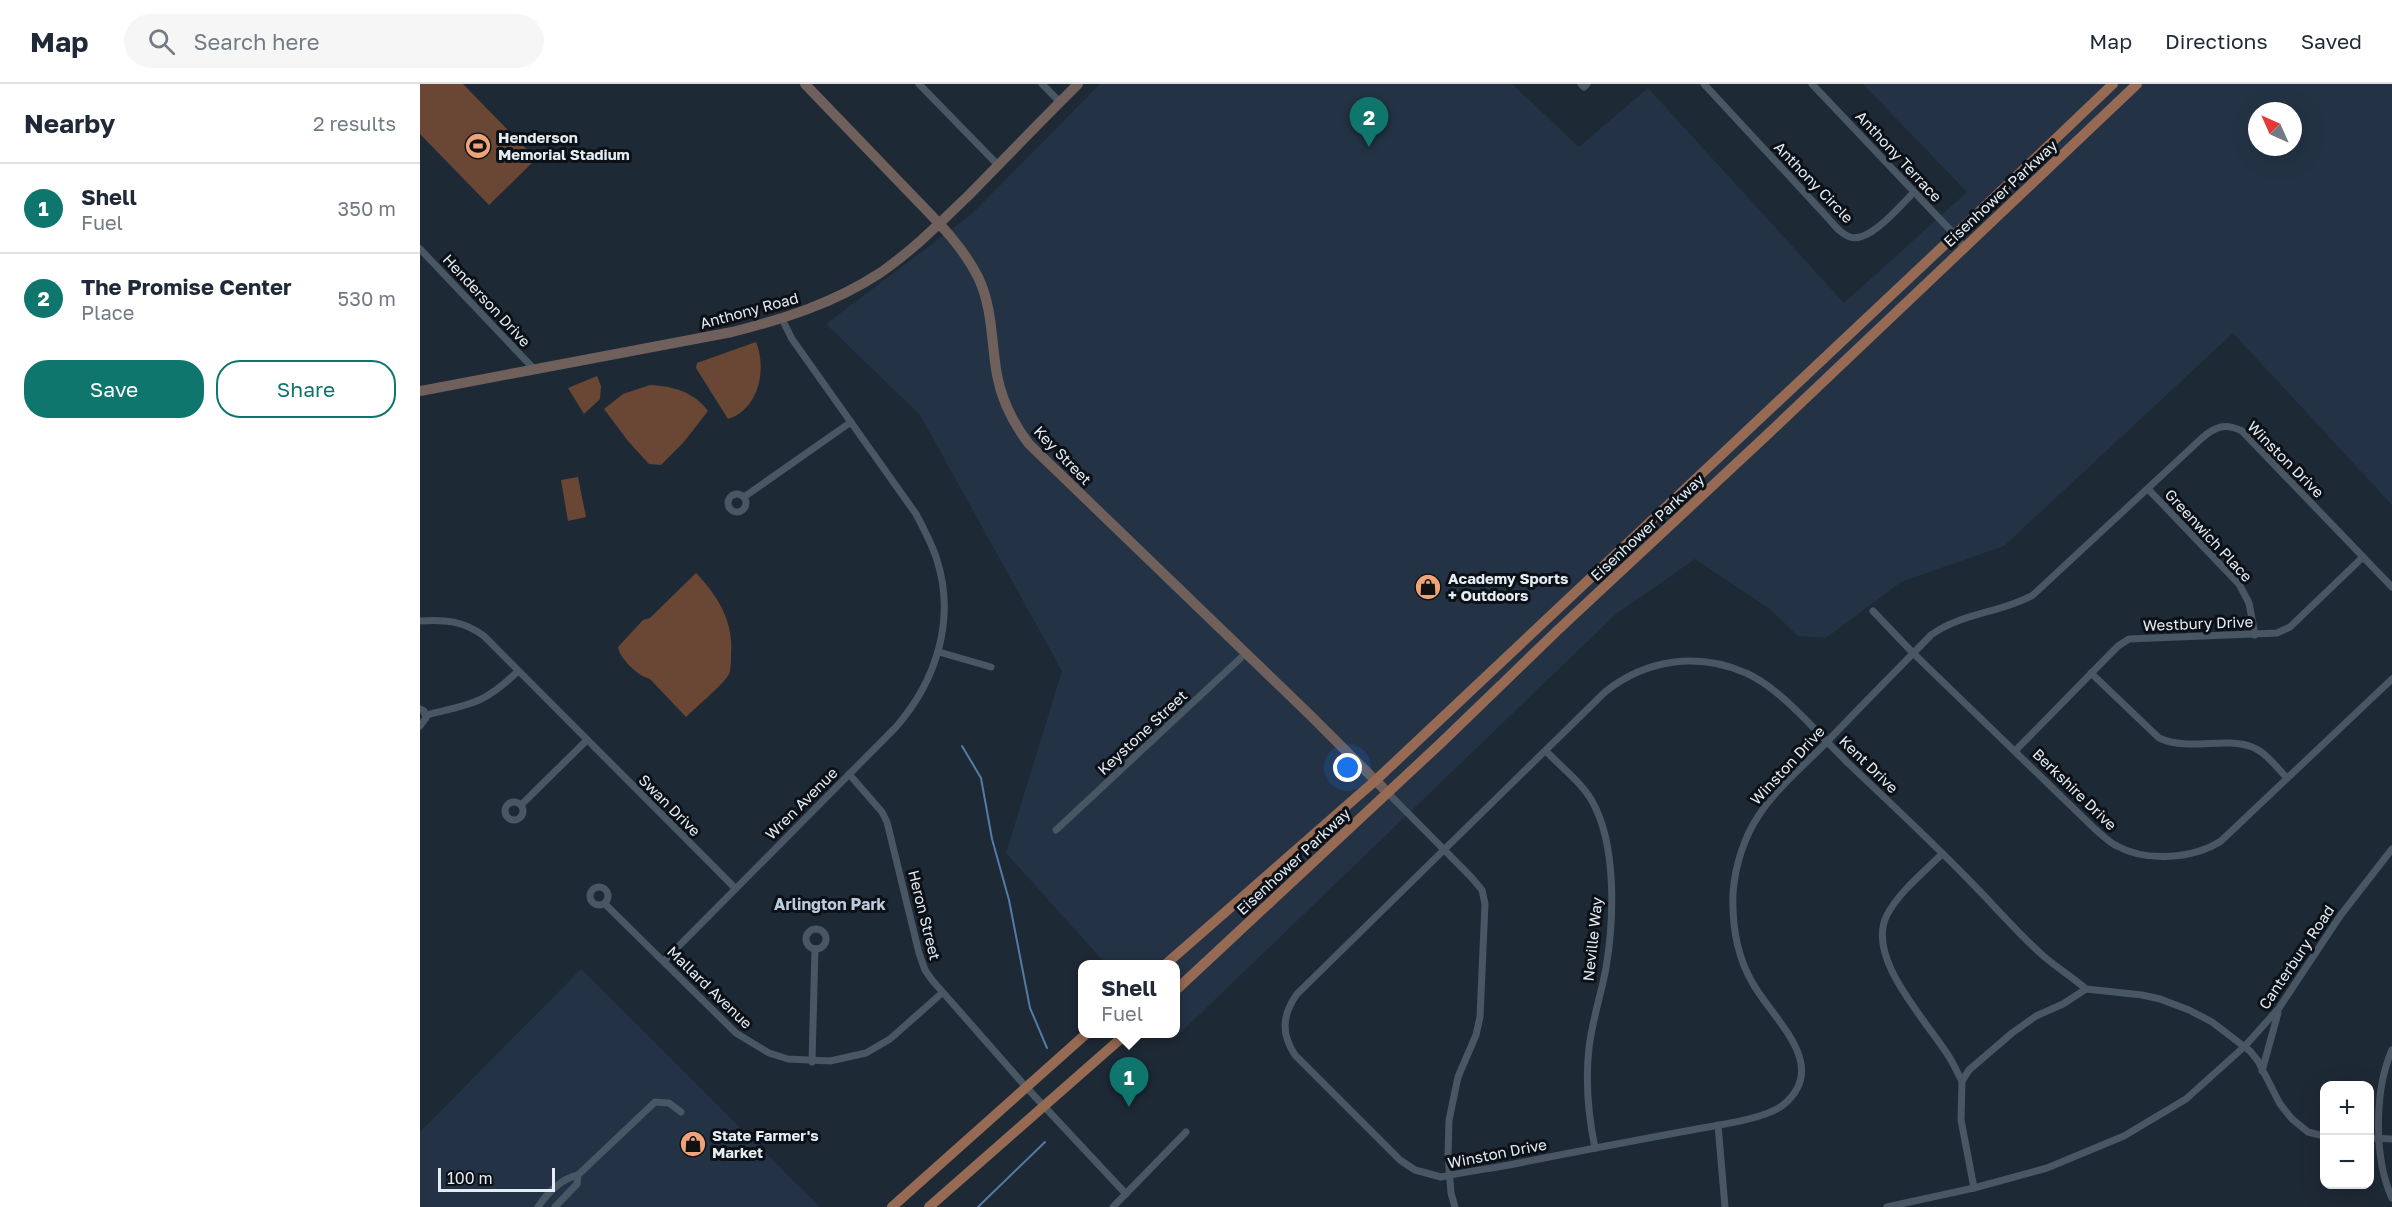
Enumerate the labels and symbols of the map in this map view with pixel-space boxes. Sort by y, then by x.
pin: 2 [1350,98,1388,147]
north arrow [2248,102,2302,156]
street label: Anthony Terrace [1852,107,1946,205]
place label: Henderson Memorial Stadium [498,128,630,163]
sports icon: Henderson Memorial Stadium [463,131,493,161]
street label: Eisenhower Parkway [1940,135,2061,250]
street label: Anthony Circle [1771,138,1857,227]
street label: Henderson Drive [439,250,535,350]
street label: Anthony Road [698,288,800,332]
street label: Winston Drive [2244,417,2328,501]
street label: Key Street [1030,422,1096,488]
street label: Eisenhower Parkway [1587,469,1708,584]
street label: Greenwich Place [2161,485,2257,585]
place label: Academy Sports + Outdoors [1448,569,1568,604]
shop icon: Academy Sports + Outdoors [1413,572,1443,602]
street label: Westbury Drive [2143,612,2254,634]
street label: Keystone Street [1093,686,1191,778]
street label: Winston Drive [1746,722,1828,808]
street label: Kent Drive [1836,732,1902,797]
street label: Berkshire Drive [2029,744,2121,834]
your location [1333,753,1362,782]
street label: Wren Avenue [761,763,841,843]
street label: Swan Drive [635,770,705,840]
street label: Eisenhower Parkway [1233,803,1354,918]
street label: Heron Street [905,868,945,962]
district label: Arlington Park [774,894,887,914]
street label: Neville Way [1579,895,1605,982]
street label: Canterbury Road [2254,901,2338,1013]
street label: Mallard Avenue [664,942,756,1032]
pin: 1 [1110,1058,1148,1107]
place label: State Farmer's Market [712,1126,819,1161]
shop icon: State Farmer's Market [678,1129,708,1159]
street label: Winston Drive [1446,1134,1548,1171]
scale bar [438,1165,555,1192]

